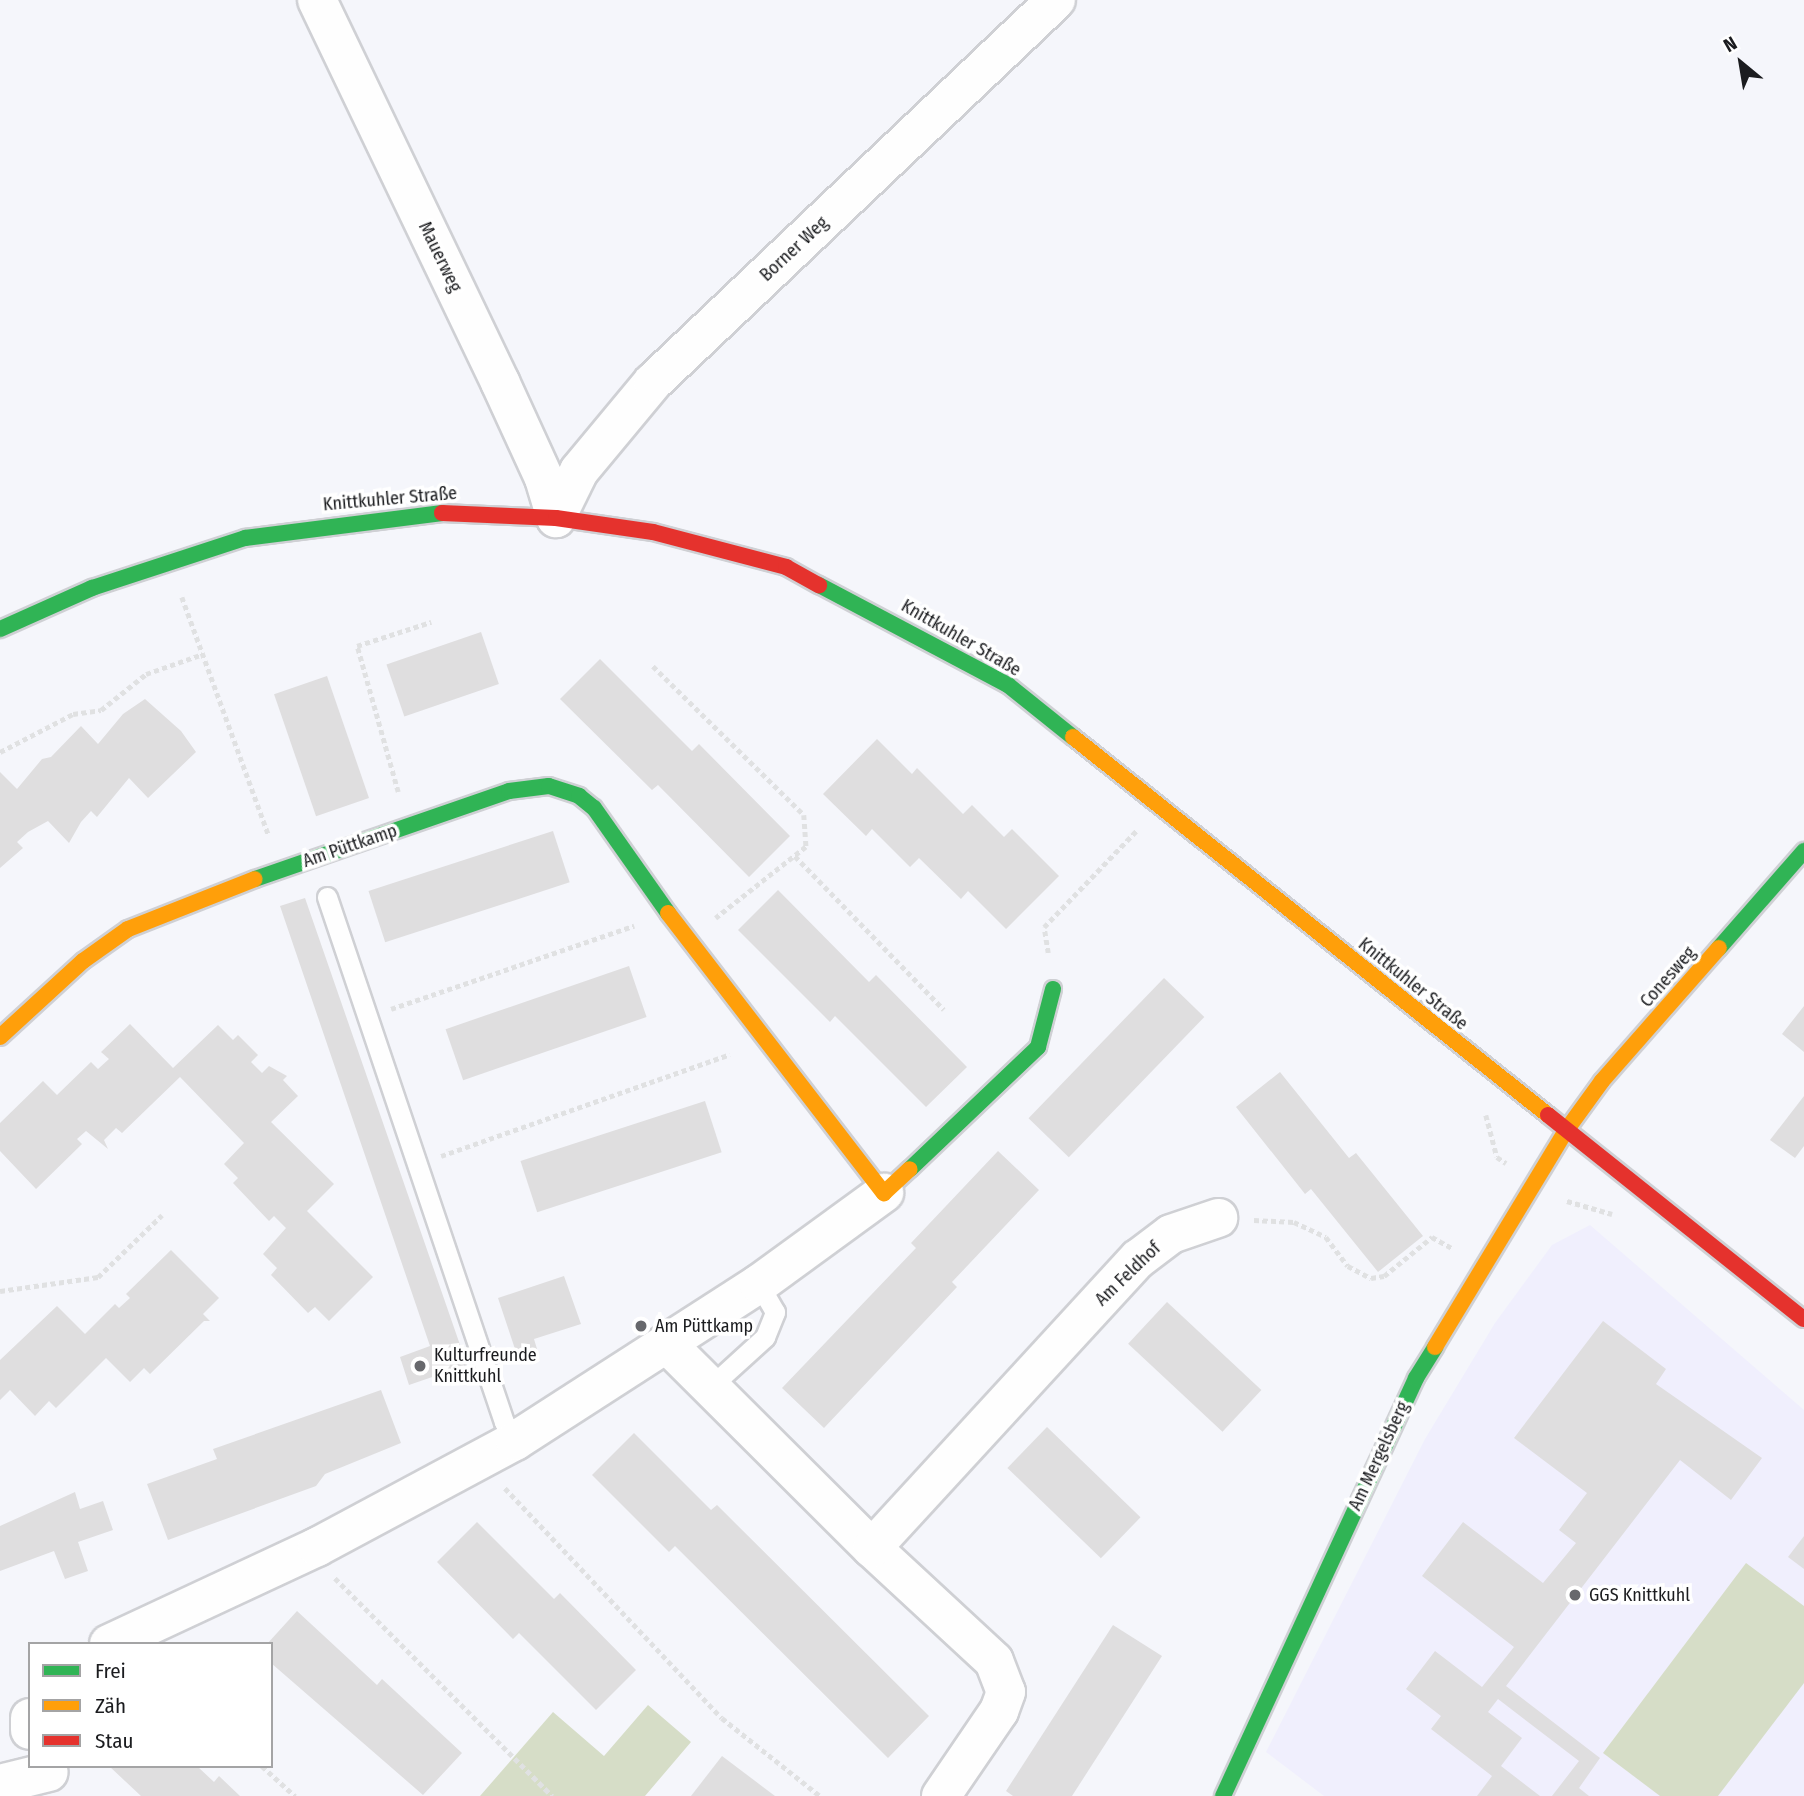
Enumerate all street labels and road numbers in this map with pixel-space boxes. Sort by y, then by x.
street label: Borner Weg [756,212,832,286]
street label: Mauerweg [414,218,466,296]
street label: Knittkuhler Straße [322,482,458,516]
street label: Knittkuhler Straße [897,595,1025,681]
street label: Am Püttkamp [300,820,400,872]
street label: Knittkuhler Straße [1354,933,1472,1035]
street label: Conesweg [1636,942,1700,1012]
street label: Am Feldhof [1091,1238,1165,1310]
street label: Am Mergelsberg [1344,1398,1414,1514]

